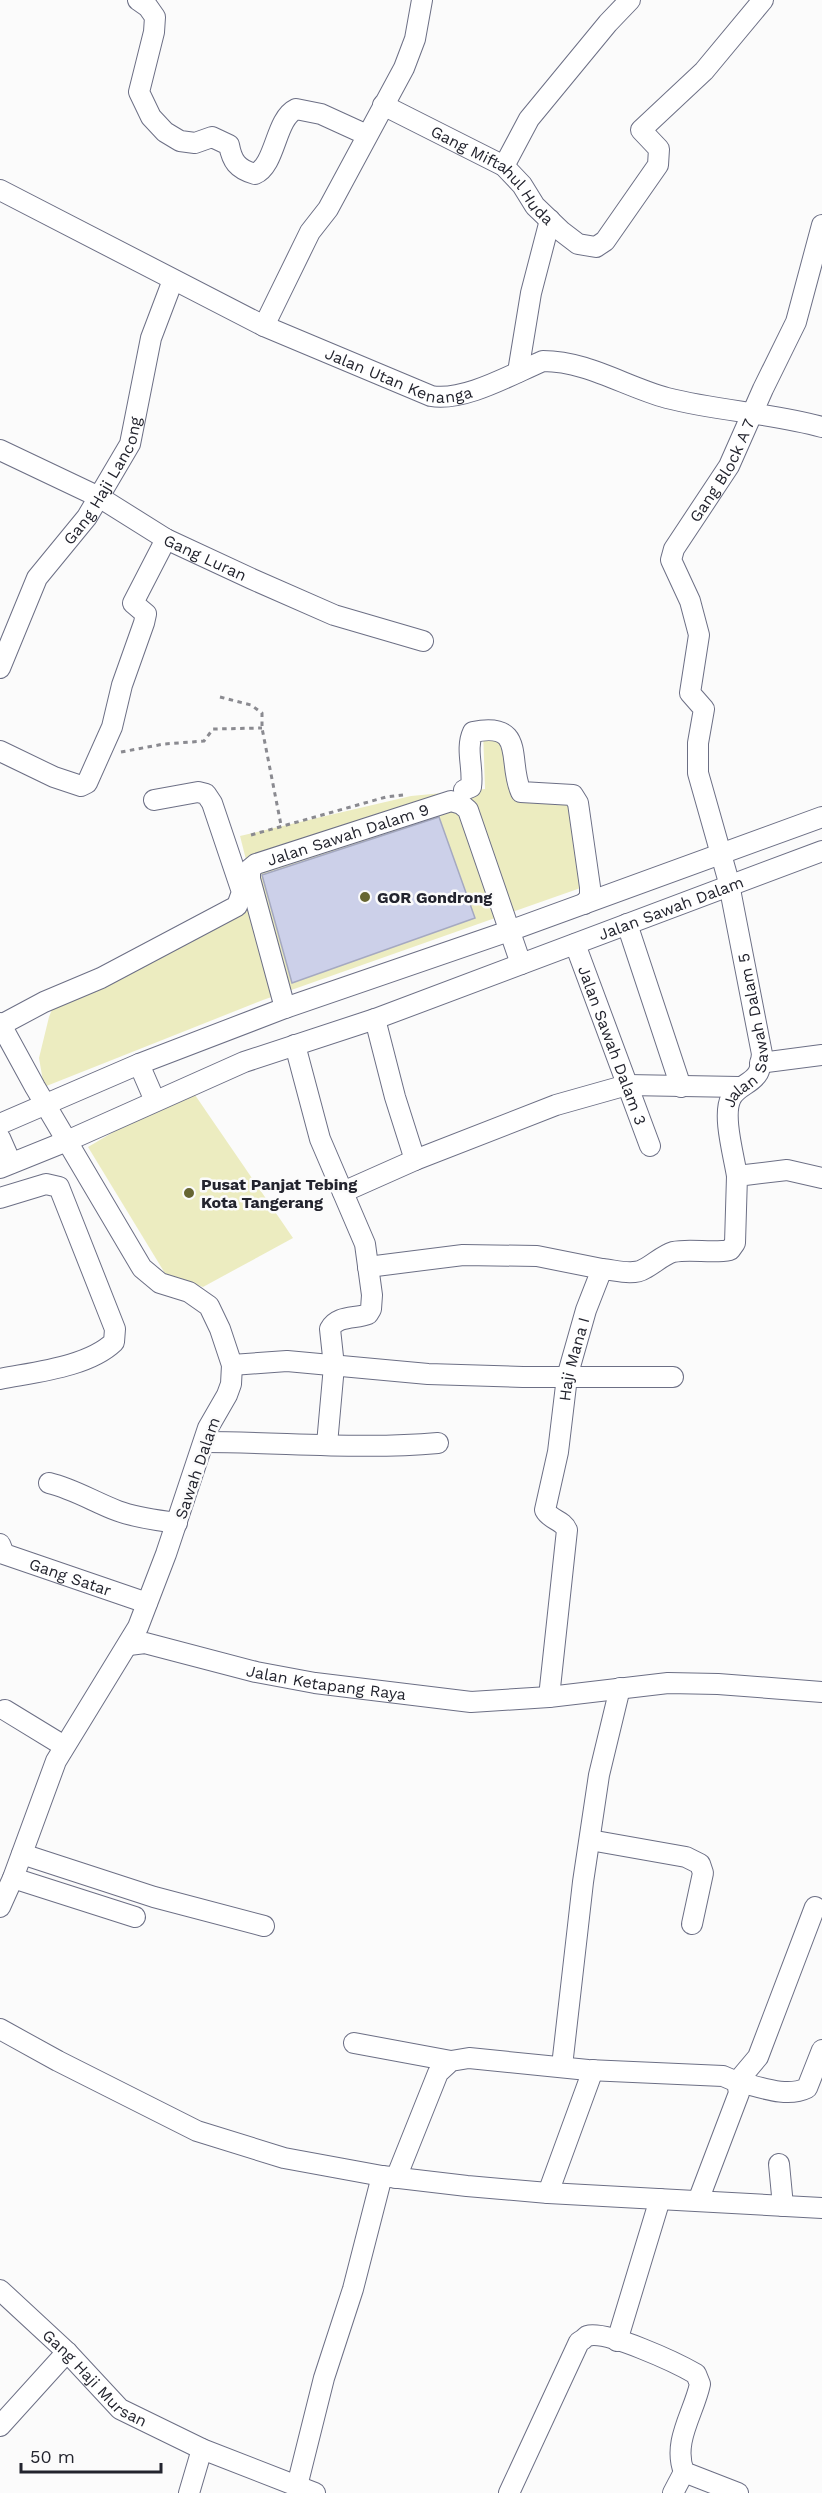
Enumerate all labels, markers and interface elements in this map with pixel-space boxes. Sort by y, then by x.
street label: Gang Miftahul Huda [428,122,558,229]
street label: Jalan Utan Kenanga [322,344,475,407]
street label: Gang Haji Lancong [59,415,145,549]
street label: Gang Block A 7 [686,416,759,526]
street label: Gang Luran [161,530,249,585]
street label: Jalan Sawah Dalam 9 [265,800,431,870]
street label: Jalan Sawah Dalam [596,872,746,944]
place label: GOR Gondrong [377,888,492,907]
marker: GOR Gondrong [358,890,372,904]
street label: Jalan Sawah Dalam 5 [719,952,772,1110]
street label: Jalan Sawah Dalam 3 [574,963,650,1128]
place label: Pusat Panjat Tebing Kota Tangerang [201,1175,357,1212]
marker: Pusat Panjat Tebing Kota Tangerang [182,1186,196,1200]
street label: Haji Mana I [555,1315,594,1402]
street label: Sawah Dalam [171,1415,224,1522]
street label: Gang Satar [27,1554,114,1600]
street label: Jalan Ketapang Raya [244,1661,407,1704]
street label: Gang Haji Mursan [39,2325,150,2431]
scale bar [21,2436,160,2474]
text: 50 m [30,2446,75,2467]

